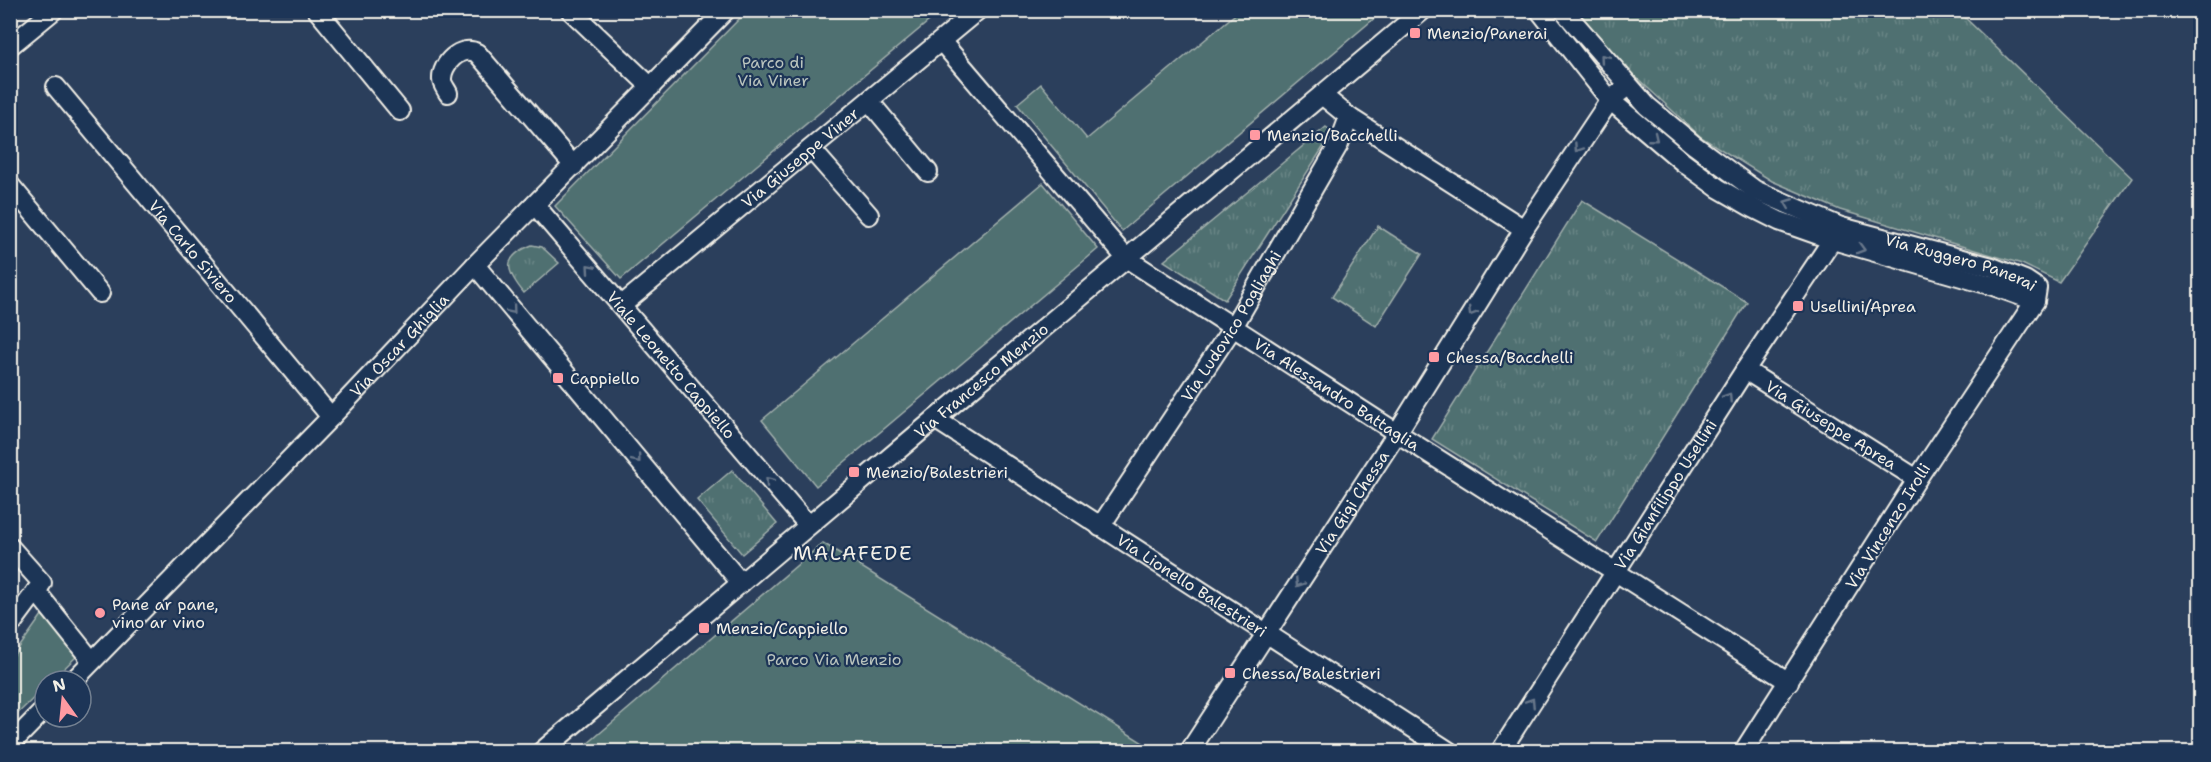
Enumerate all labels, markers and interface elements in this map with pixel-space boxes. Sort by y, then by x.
place label: Menzio/Panerai [1427,23,1548,44]
marker: Menzio/Panerai [1408,26,1422,40]
park label: Parco di Via Viner [737,52,809,91]
one-way arrow [1600,54,1611,65]
street label: Via Giuseppe Viner [737,103,863,212]
place label: Menzio/Bacchelli [1267,125,1398,146]
marker: Menzio/Bacchelli [1248,128,1262,142]
one-way arrow [1647,131,1658,142]
one-way arrow [1573,142,1585,152]
street label: Via Carlo Siviero [144,196,242,307]
one-way arrow [1783,198,1794,210]
street label: Via Ruggero Panerai [1883,229,2041,296]
one-way arrow [1855,242,1866,254]
street label: Via Ludovico Pogliaghi [1176,247,1286,405]
one-way arrow [586,264,597,274]
street label: Viale Leonetto Cappiello [604,287,740,443]
street label: Via Oscar Ghiglia [345,289,453,401]
place label: Usellini/Aprea [1810,296,1916,317]
marker: Usellini/Aprea [1791,299,1805,313]
one-way arrow [505,303,516,314]
one-way arrow [1468,305,1479,316]
street label: Via Francesco Menzio [910,318,1053,443]
street label: Via Alessandro Battaglia [1250,333,1424,455]
place label: Chessa/Bacchelli [1446,347,1574,368]
marker: Chessa/Bacchelli [1427,350,1441,364]
place label: Cappiello [570,368,640,388]
marker: Cappiello [551,371,565,385]
street label: Via Giuseppe Aprea [1762,375,1901,474]
one-way arrow [1720,393,1732,403]
street label: Via Gianfilippo Usellini [1609,415,1721,574]
street label: Via Gigi Chessa [1310,446,1393,558]
one-way arrow [630,452,641,463]
street label: Via Vincenzo Irolli [1841,459,1935,593]
place label: Menzio/Balestrieri [866,462,1008,483]
marker: Menzio/Balestrieri [847,465,861,479]
one-way arrow [766,477,777,488]
street label: Via Lionello Balestrieri [1113,529,1271,641]
district label: MALAFEDE [793,540,913,566]
one-way arrow [1296,576,1307,587]
place label: Pane ar pane, vino ar vino [112,594,219,633]
marker: Pane ar pane, vino ar vino [93,606,107,620]
place label: Menzio/Cappiello [716,618,848,639]
marker: Menzio/Cappiello [697,621,711,635]
park label: Parco Via Menzio [766,649,902,670]
place label: Chessa/Balestrieri [1242,663,1381,684]
marker: Chessa/Balestrieri [1223,666,1237,680]
north arrow [33,669,93,729]
text: N [50,673,68,697]
one-way arrow [1524,698,1535,709]

